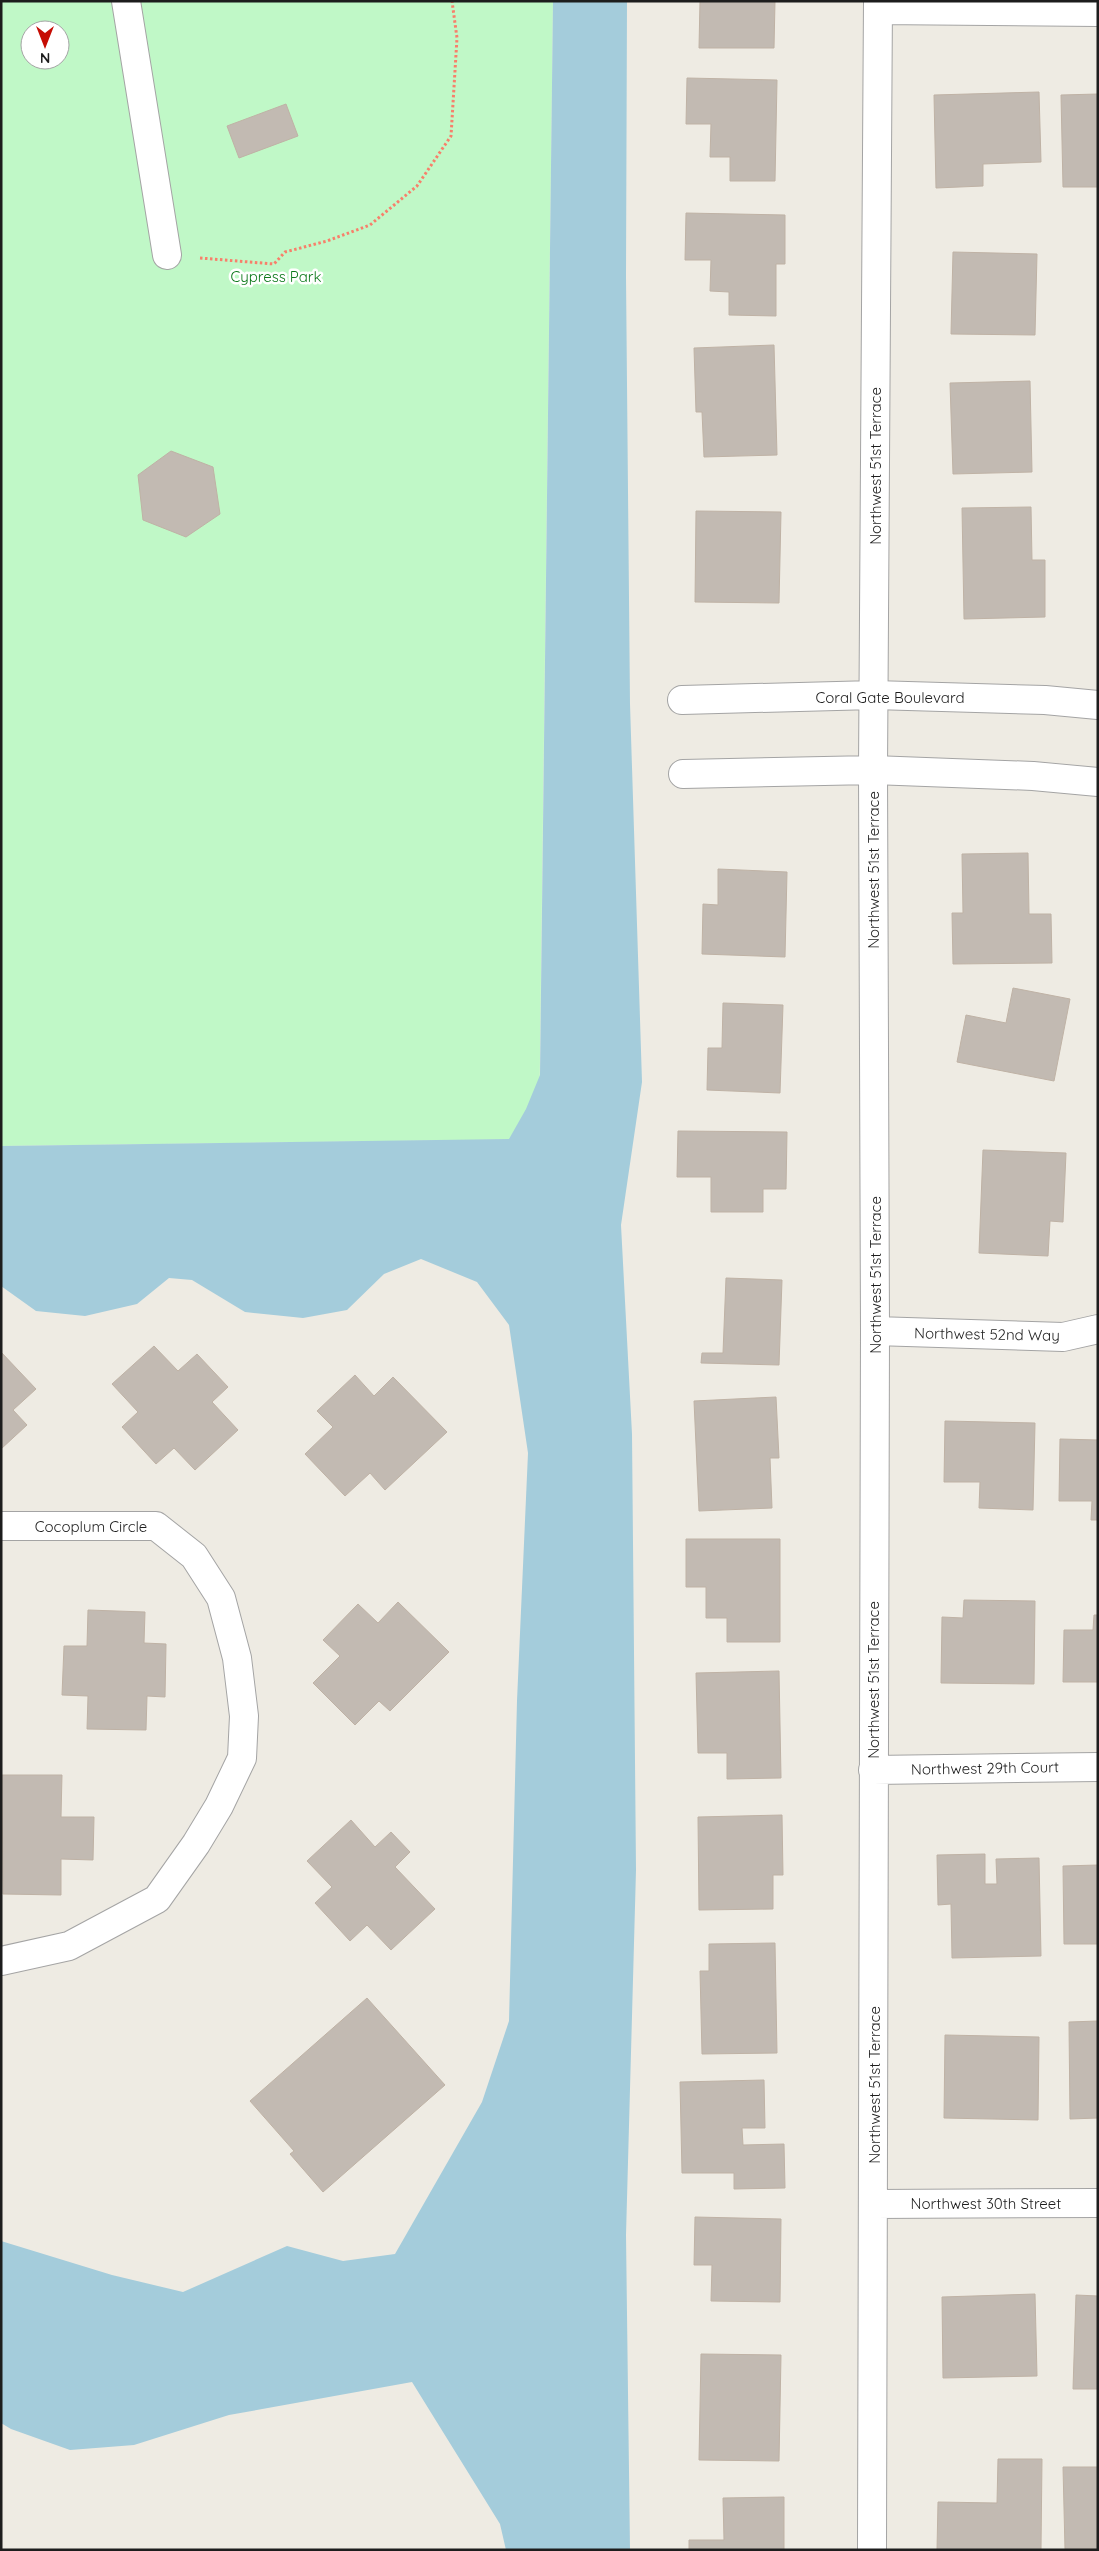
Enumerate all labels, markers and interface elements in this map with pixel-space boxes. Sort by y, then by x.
north arrow [20,20,70,70]
text: N [40,49,50,67]
park label: Cypress Park [230,267,322,286]
street label: Northwest 51st Terrace [866,387,885,545]
street label: Coral Gate Boulevard [816,688,964,707]
street label: Northwest 51st Terrace [864,791,883,949]
street label: Northwest 51st Terrace [866,1196,885,1354]
street label: Northwest 52nd Way [914,1323,1060,1345]
street label: Cocoplum Circle [35,1517,147,1536]
street label: Northwest 51st Terrace [864,1601,883,1759]
street label: Northwest 29th Court [911,1757,1059,1779]
street label: Northwest 51st Terrace [865,2006,884,2164]
street label: Northwest 30th Street [911,2194,1061,2213]

